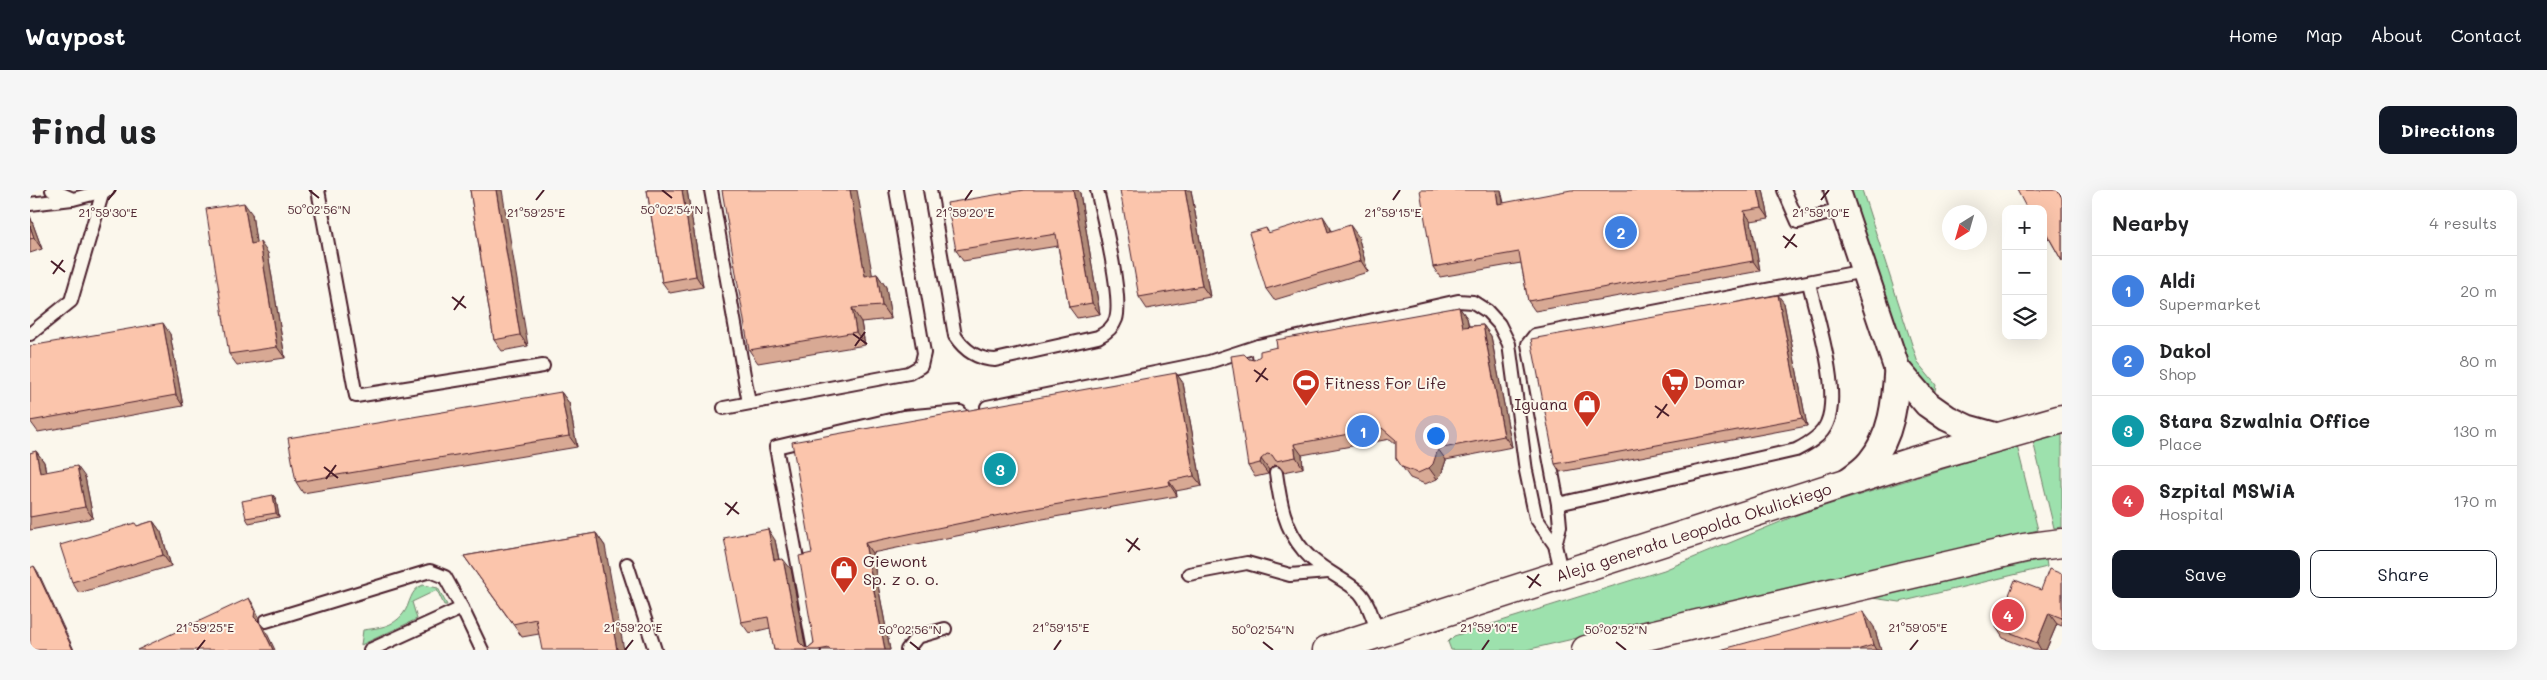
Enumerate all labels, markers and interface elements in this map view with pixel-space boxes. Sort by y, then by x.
text: Waypost [25,20,126,51]
text: Home [2229,23,2278,47]
text: Map [2306,23,2342,47]
text: About [2370,23,2423,47]
text: Contact [2451,23,2522,47]
button: Directions [2379,106,2517,154]
text: Find us [30,107,157,153]
text: 50°02'56"N [287,201,351,217]
text: 50°02'54"N [641,201,703,217]
text: 21°59'30"E [79,204,138,220]
text: 21°59'25"E [507,204,565,220]
text: 21°59'20"E [936,204,994,220]
text: 21°59'15"E [1365,204,1422,220]
text: 21°59'10"E [1792,204,1850,220]
north arrow [1942,205,1987,250]
map controls [2002,205,2047,340]
button: + [2002,205,2047,250]
text: Nearby [2112,209,2189,236]
text: 4 results [2429,212,2497,233]
pin: 2 [1605,213,1637,251]
button: − [2002,250,2047,295]
text: Aldi [2159,268,2196,293]
text: 1 [2124,280,2132,301]
text: 20 m [2460,280,2497,301]
text: Supermarket [2159,293,2261,314]
button: layers [2002,295,2047,340]
text: Dakol [2159,338,2211,363]
text: 2 [2124,350,2132,371]
text: 80 m [2460,350,2497,371]
text: Shop [2159,363,2196,384]
supermarket icon: Domar [1660,367,1690,406]
sports icon: Fitness For Life [1291,368,1321,407]
place label: Domar [1694,371,1745,392]
place label: Fitness For Life [1325,372,1446,393]
shop icon: Iguana [1572,389,1602,428]
place label: Iguana [1514,393,1568,414]
text: Stara Szwalnia Office [2159,408,2370,433]
pin: 1 [1347,412,1379,450]
text: 3 [2123,420,2133,441]
text: 130 m [2453,420,2497,441]
your location [1423,423,1449,449]
text: Place [2159,433,2202,454]
pin: 3 [984,450,1016,488]
street label: Aleja generała Leopolda Okulickiego [1553,477,1834,586]
text: Szpital MSWiA [2159,478,2295,503]
text: 4 [2123,490,2133,511]
text: 170 m [2453,490,2497,511]
text: Hospital [2159,503,2223,524]
place label: Giewont Sp. z o. o. [863,550,939,589]
button: Save [2112,550,2300,598]
button: Share [2310,550,2497,598]
shop icon: Giewont Sp. z o. o. [829,555,859,594]
pin: 4 [1992,596,2024,634]
text: 21°59'25"E [176,619,234,635]
text: 21°59'20"E [604,619,662,635]
text: 21°59'15"E [1033,619,1090,635]
text: 21°59'10"E [1460,619,1518,635]
text: 21°59'05"E [1889,619,1948,635]
text: 50°02'56"N [878,621,942,637]
text: 50°02'54"N [1232,621,1294,637]
text: 50°02'52"N [1585,621,1647,637]

